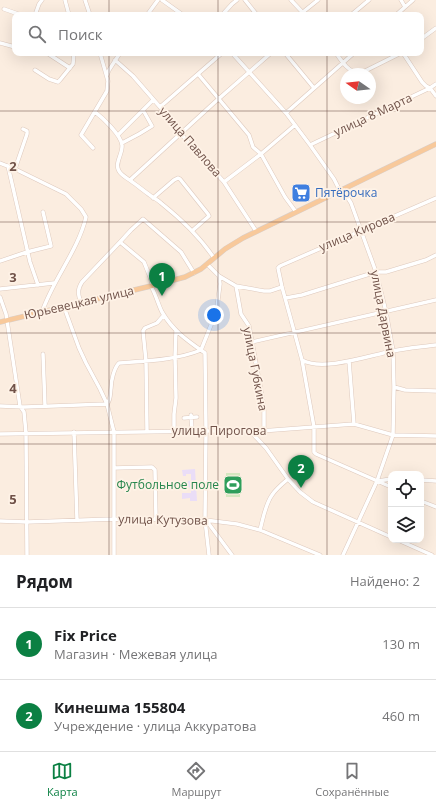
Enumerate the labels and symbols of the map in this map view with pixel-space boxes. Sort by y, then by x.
north arrow [340,68,376,104]
street label: улица 8 Марта [331,89,415,140]
street label: улица Павлова [155,103,226,180]
text: 2 [9,157,17,175]
supermarket icon: Пятёрочка [290,182,312,204]
place label: Пятёрочка [315,184,377,201]
street label: улица Кирова [316,208,397,255]
pin: 1 [149,263,175,296]
text: 3 [9,268,17,286]
street label: улица Дарвина [367,269,400,359]
street label: Юрьевецкая улица [22,282,135,323]
your location [204,305,224,325]
street label: улица Губкина [239,325,272,412]
text: 4 [9,379,17,397]
street label: улица Пирогова [172,422,266,439]
pin: 2 [288,455,314,488]
sports icon: Футбольное поле [222,474,244,496]
place label: Футбольное поле [117,476,219,493]
text: 5 [9,490,17,508]
street label: улица Кутузова [118,510,208,529]

